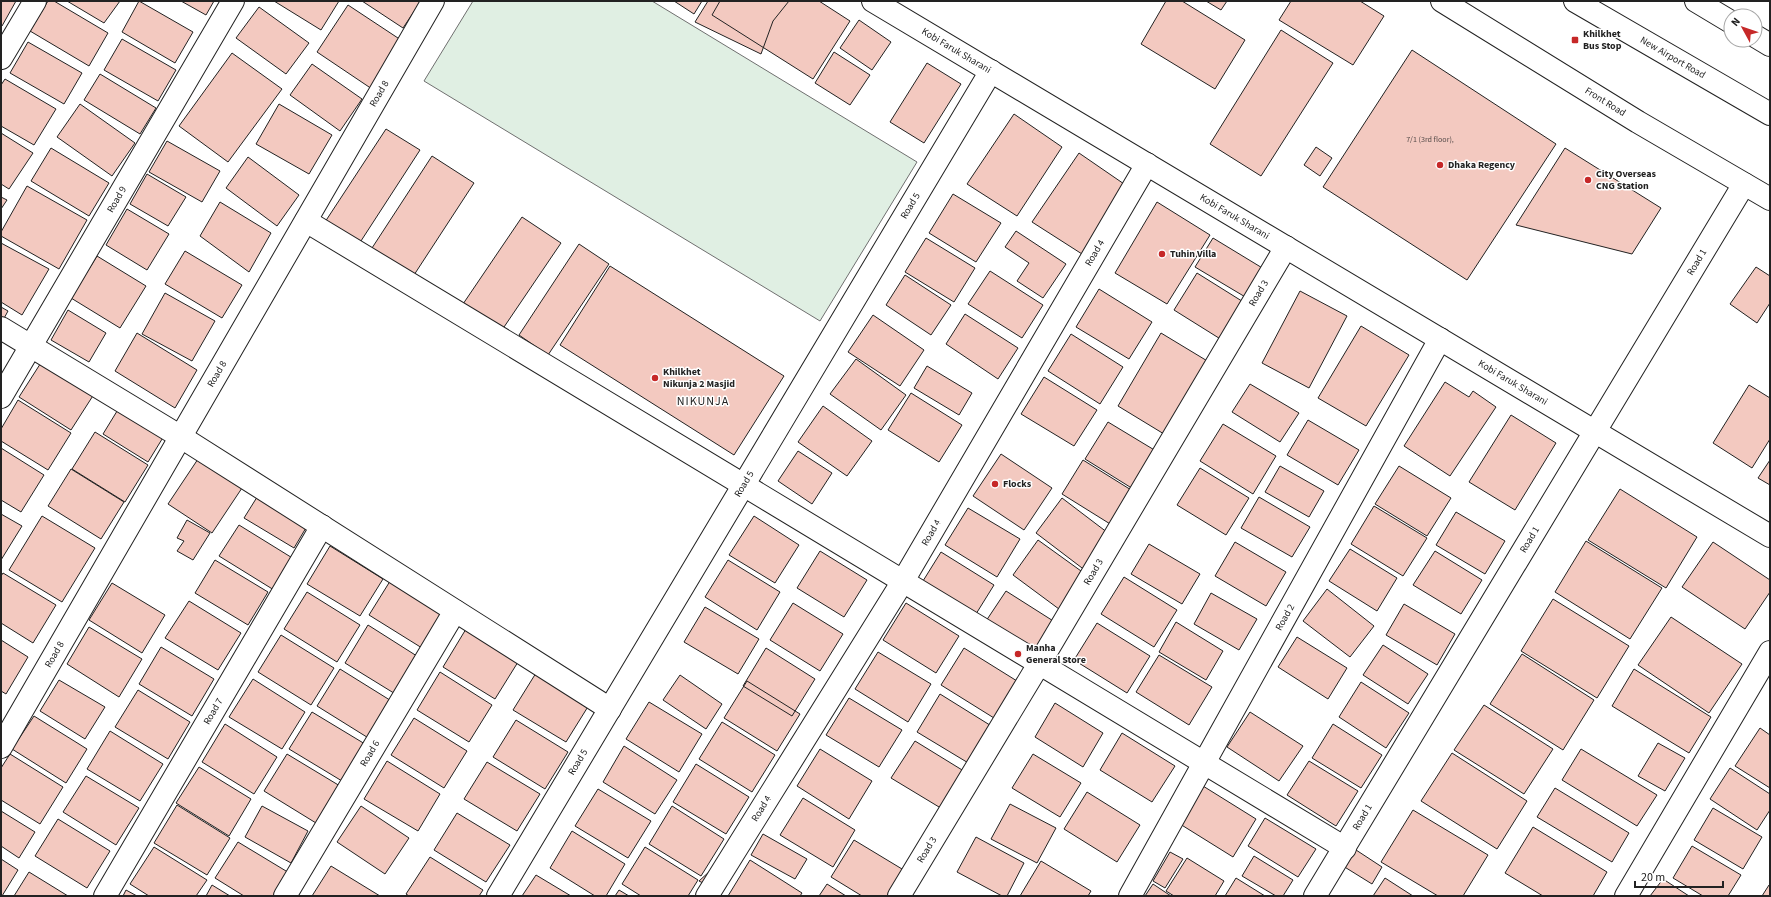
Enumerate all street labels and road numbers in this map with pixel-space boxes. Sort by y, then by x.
street label: Kobi Faruk Sharani [919,25,994,77]
street label: New Airport Road [1637,33,1708,82]
street label: Road 8 [366,78,393,109]
street label: Front Road [1582,84,1629,120]
street label: Road 9 [104,184,130,215]
street label: Road 5 [897,190,924,222]
street label: Kobi Faruk Sharani [1197,190,1272,243]
street label: Road 4 [1082,237,1108,269]
street label: Road 1 [1684,246,1710,278]
street label: Road 3 [1245,277,1272,309]
street label: Kobi Faruk Sharani [1475,356,1550,409]
street label: Road 8 [204,358,230,390]
street label: Road 5 [731,468,758,500]
street label: Road 4 [918,517,945,548]
street label: Road 1 [1516,524,1543,555]
street label: Road 3 [1080,556,1107,588]
street label: Road 2 [1272,601,1298,633]
street label: Road 8 [41,639,68,670]
street label: Road 7 [200,696,227,727]
street label: Road 6 [357,738,383,769]
street label: Road 5 [565,746,591,778]
street label: Road 4 [748,793,775,824]
street label: Road 1 [1349,801,1376,833]
street label: Road 3 [914,834,940,866]

